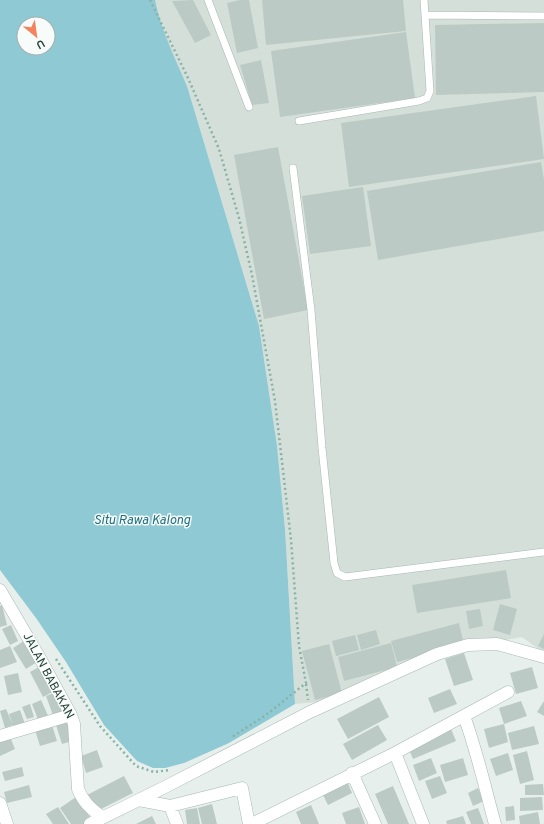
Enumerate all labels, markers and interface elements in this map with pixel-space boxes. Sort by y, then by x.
north arrow [16,16,56,56]
text: U [34,36,47,52]
water label: Situ Rawa Kalong [94,513,191,529]
street label: JALAN BABAKAN [19,630,77,722]

